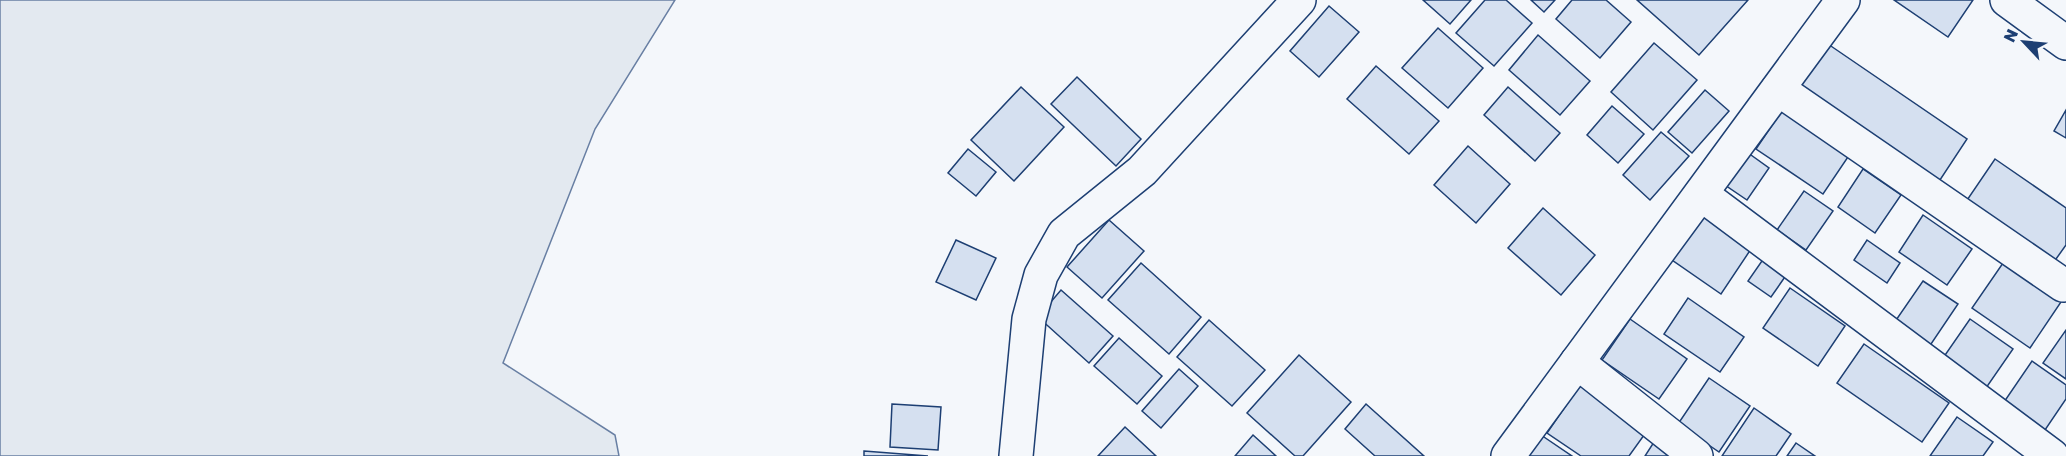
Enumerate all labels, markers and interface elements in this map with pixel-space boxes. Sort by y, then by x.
north arrow [1994,12,2054,72]
text: N [1999,26,2022,45]

